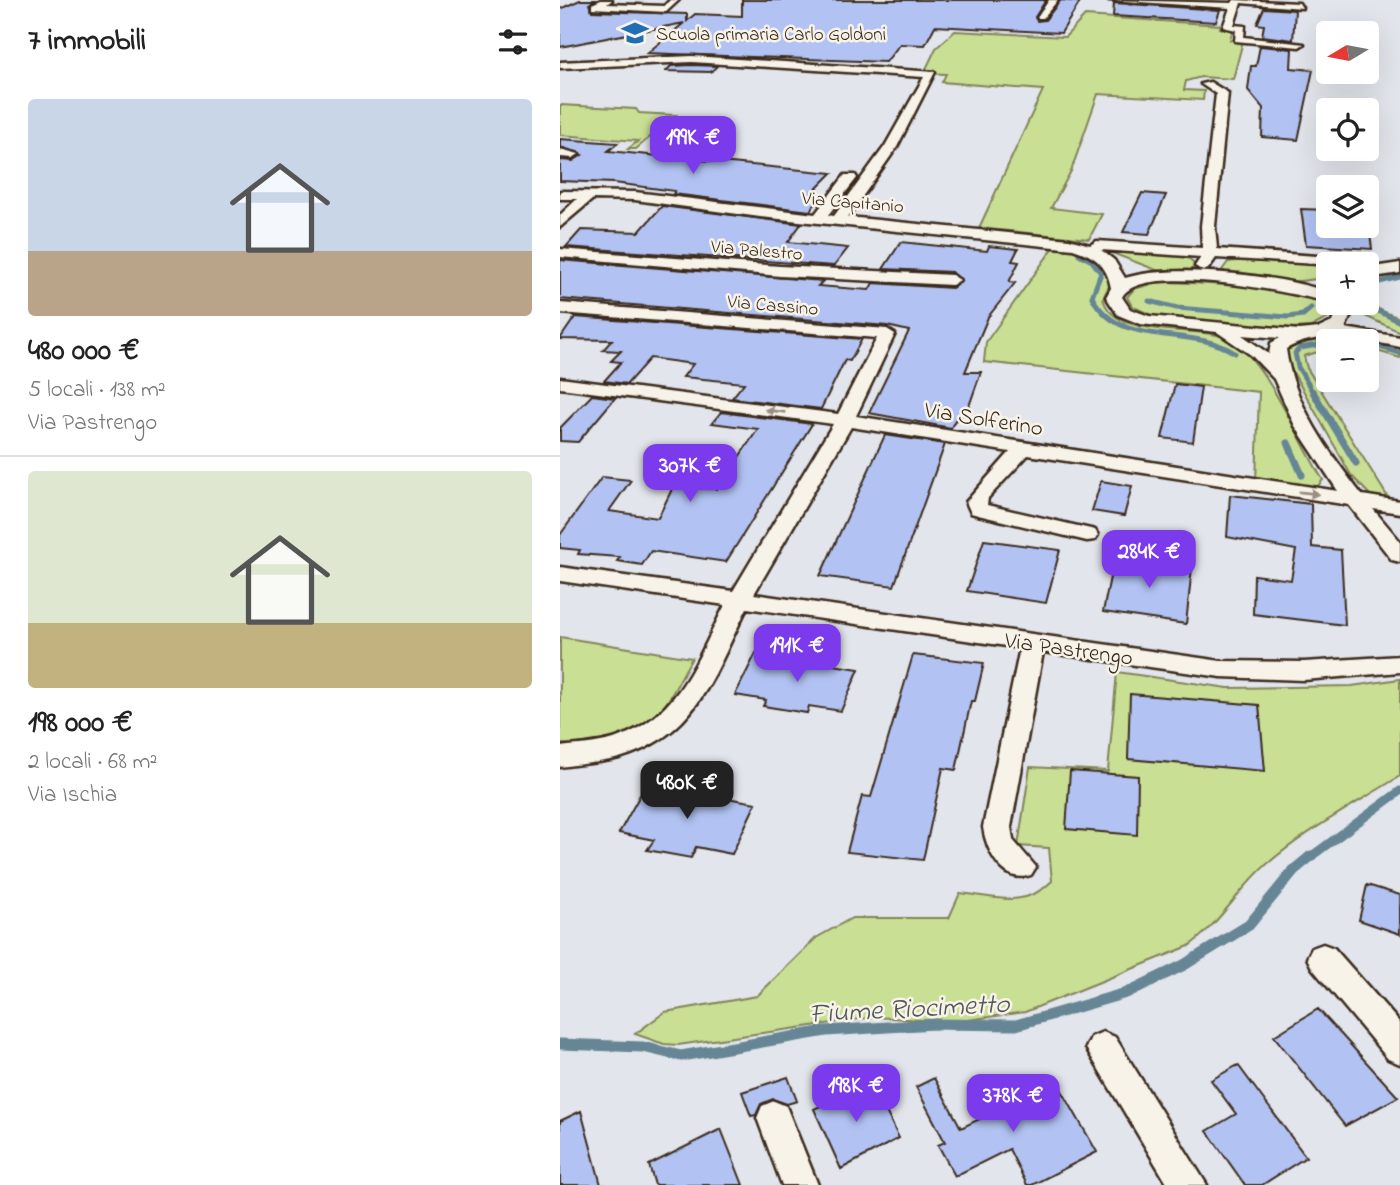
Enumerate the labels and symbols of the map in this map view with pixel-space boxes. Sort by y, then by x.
school or university icon: Scuola primaria Carlo Goldoni [620,18,650,48]
north arrow [1316,21,1379,84]
place label: Scuola primaria Carlo Goldoni [656,22,886,49]
pin: 199K € [636,116,750,176]
street label: Via Capitanio [800,186,905,221]
street label: Via Palestro [709,234,804,269]
street label: Via Cassino [725,289,819,324]
street label: Via Solferino [921,395,1045,446]
one-way arrow [764,406,786,417]
pin: 307K € [633,444,747,504]
one-way arrow [1298,488,1320,499]
pin: 284K € [1092,530,1206,590]
pin: 191K € [740,624,854,684]
street label: Via Pastrengo [1001,625,1135,677]
pin: 480K € [630,762,744,821]
water label: Fiume Riocimetto [808,985,1012,1036]
pin: 198K € [799,1064,913,1124]
pin: 378K € [956,1074,1070,1134]

